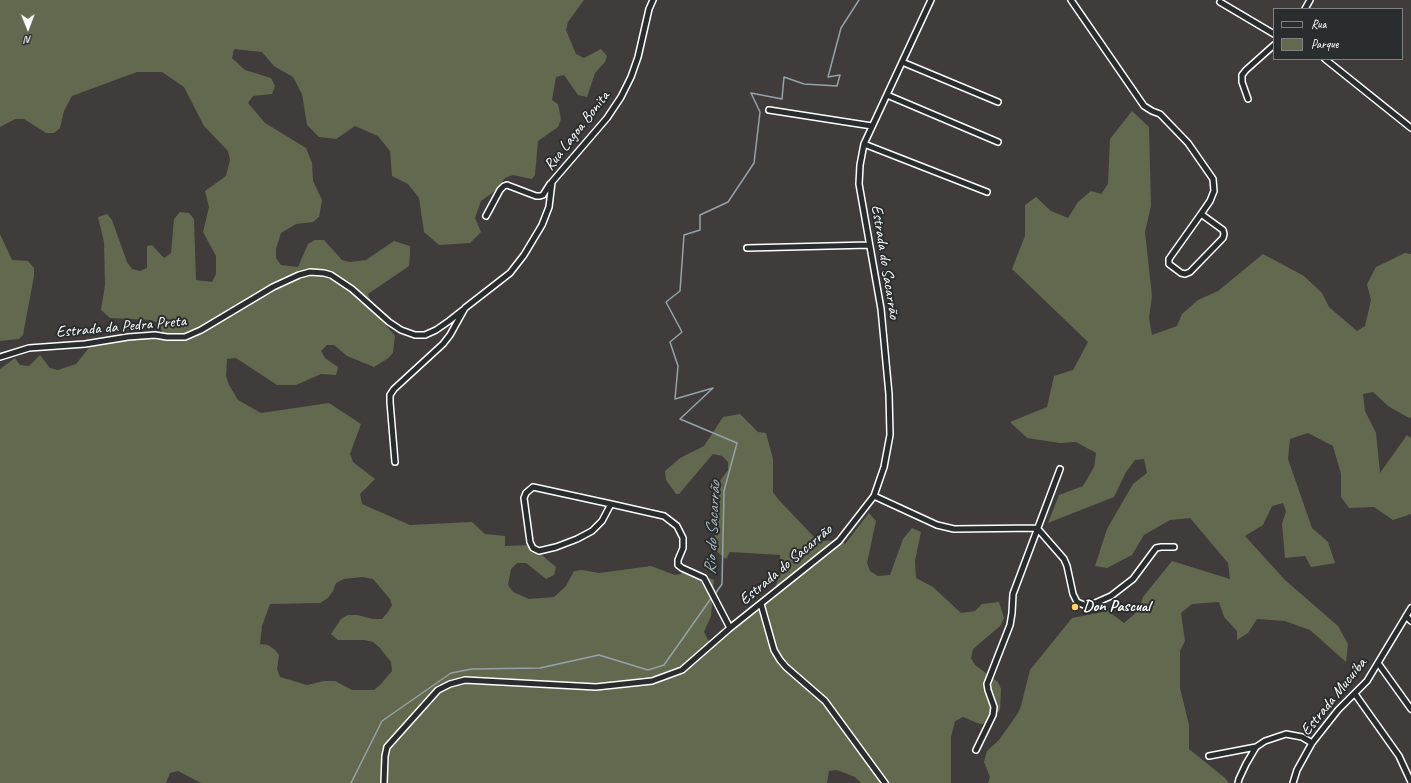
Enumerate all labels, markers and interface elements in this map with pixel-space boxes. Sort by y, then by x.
north arrow [8,8,48,48]
legend [1273,8,1403,60]
text: Rua [1311,16,1326,32]
text: N [25,33,32,47]
text: Parque [1311,36,1339,52]
street label: Rua Lagoa Bonita [540,87,614,175]
street label: Estrada do Sacarrão [867,204,903,320]
street label: Estrada da Pedra Preta [55,312,187,342]
water label: Rio do Sacarrão [700,481,726,575]
street label: Estrada do Sacarrão [736,521,836,609]
place label: Don Pascual [1083,597,1150,617]
marker: Don Pascual [1070,602,1080,612]
street label: Estrada Mucuíba [1297,654,1371,740]

